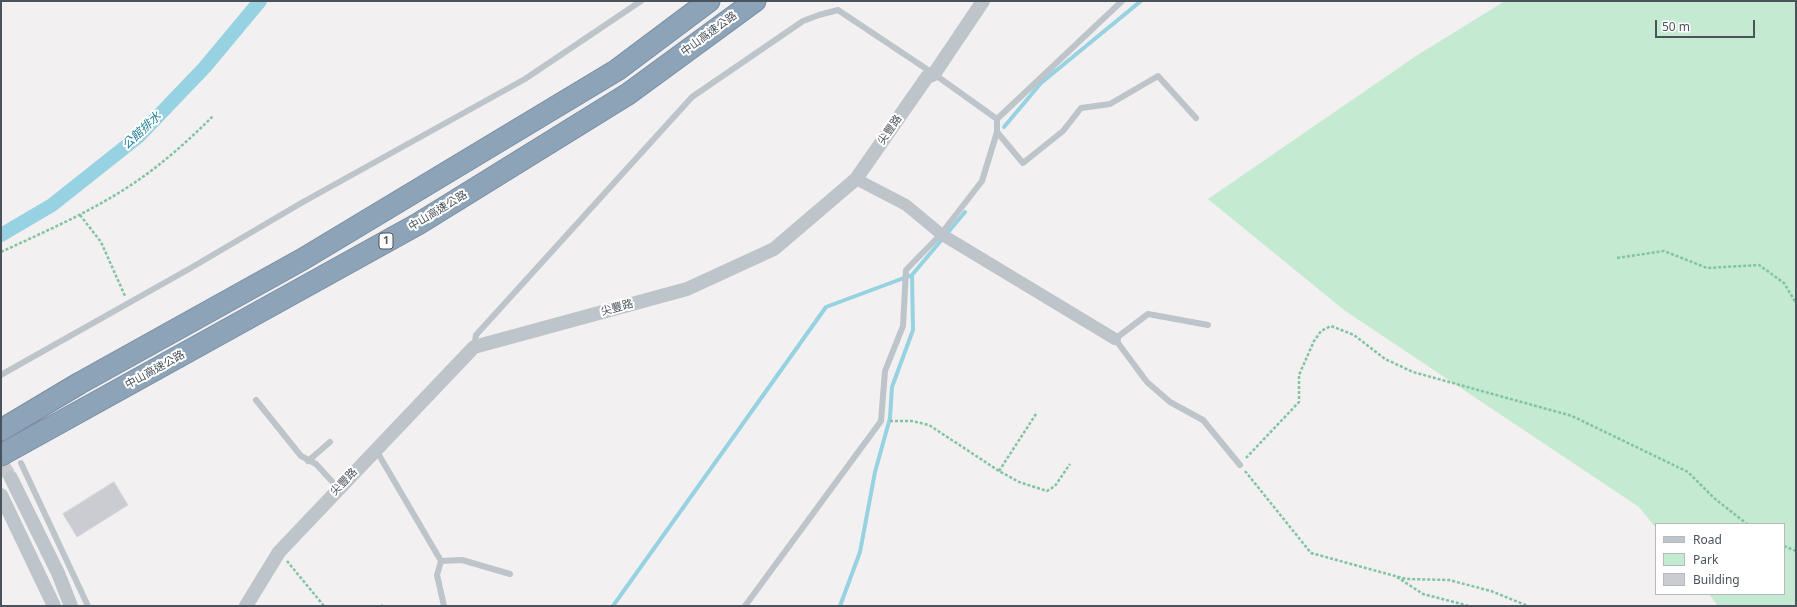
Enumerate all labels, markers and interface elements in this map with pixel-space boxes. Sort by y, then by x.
street label: 中山高速公路 [678,9,740,59]
scale bar [1657,12,1757,38]
text: 50 m [1662,18,1690,35]
water label: 公館排水 [120,109,164,153]
street label: 尖豐路 [875,113,905,147]
street label: 中山高速公路 [406,188,470,234]
road number: 1 [379,233,393,249]
street label: 尖豐路 [599,297,635,319]
street label: 中山高速公路 [123,348,187,392]
street label: 尖豐路 [328,466,360,498]
legend [1655,523,1785,595]
text: Road [1693,531,1722,548]
text: Park [1693,551,1718,568]
text: Building [1693,571,1740,588]

